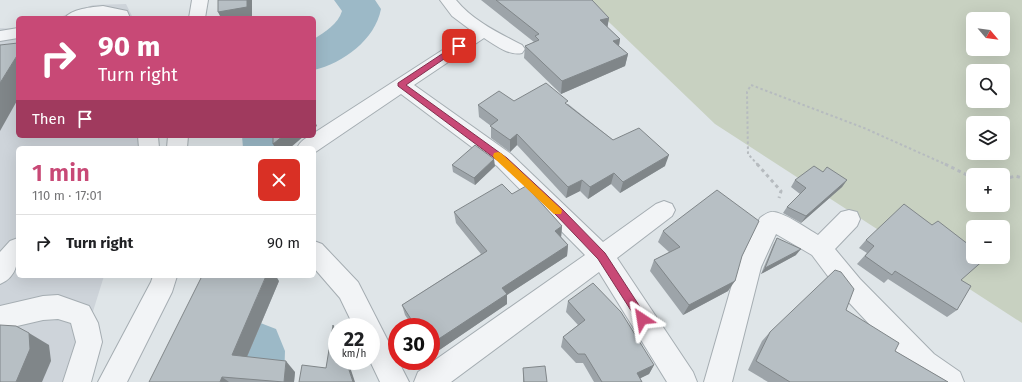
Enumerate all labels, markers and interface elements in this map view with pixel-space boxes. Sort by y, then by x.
north arrow [966,12,1010,56]
map controls [966,12,1010,264]
pin [442,29,476,63]
text: 90 m [98,30,160,63]
icon: right [32,32,84,84]
icon: arrive [448,35,470,57]
text: Turn right [98,64,178,86]
button: search [966,64,1010,108]
icon: arrive [74,108,96,130]
text: Then [32,110,66,128]
button: layers [966,116,1010,160]
text: 1 min [32,159,90,187]
button: close [258,159,300,201]
button: + [966,168,1010,212]
text: 110 m · 17:01 [32,188,102,203]
button: − [966,220,1010,264]
icon: right [32,232,54,254]
text: Turn right [66,234,133,252]
text: 90 m [267,234,300,252]
position arrow [621,298,663,340]
speed limit sign: 30 [388,318,440,370]
text: 22 [344,327,364,351]
text: km/h [342,348,366,360]

